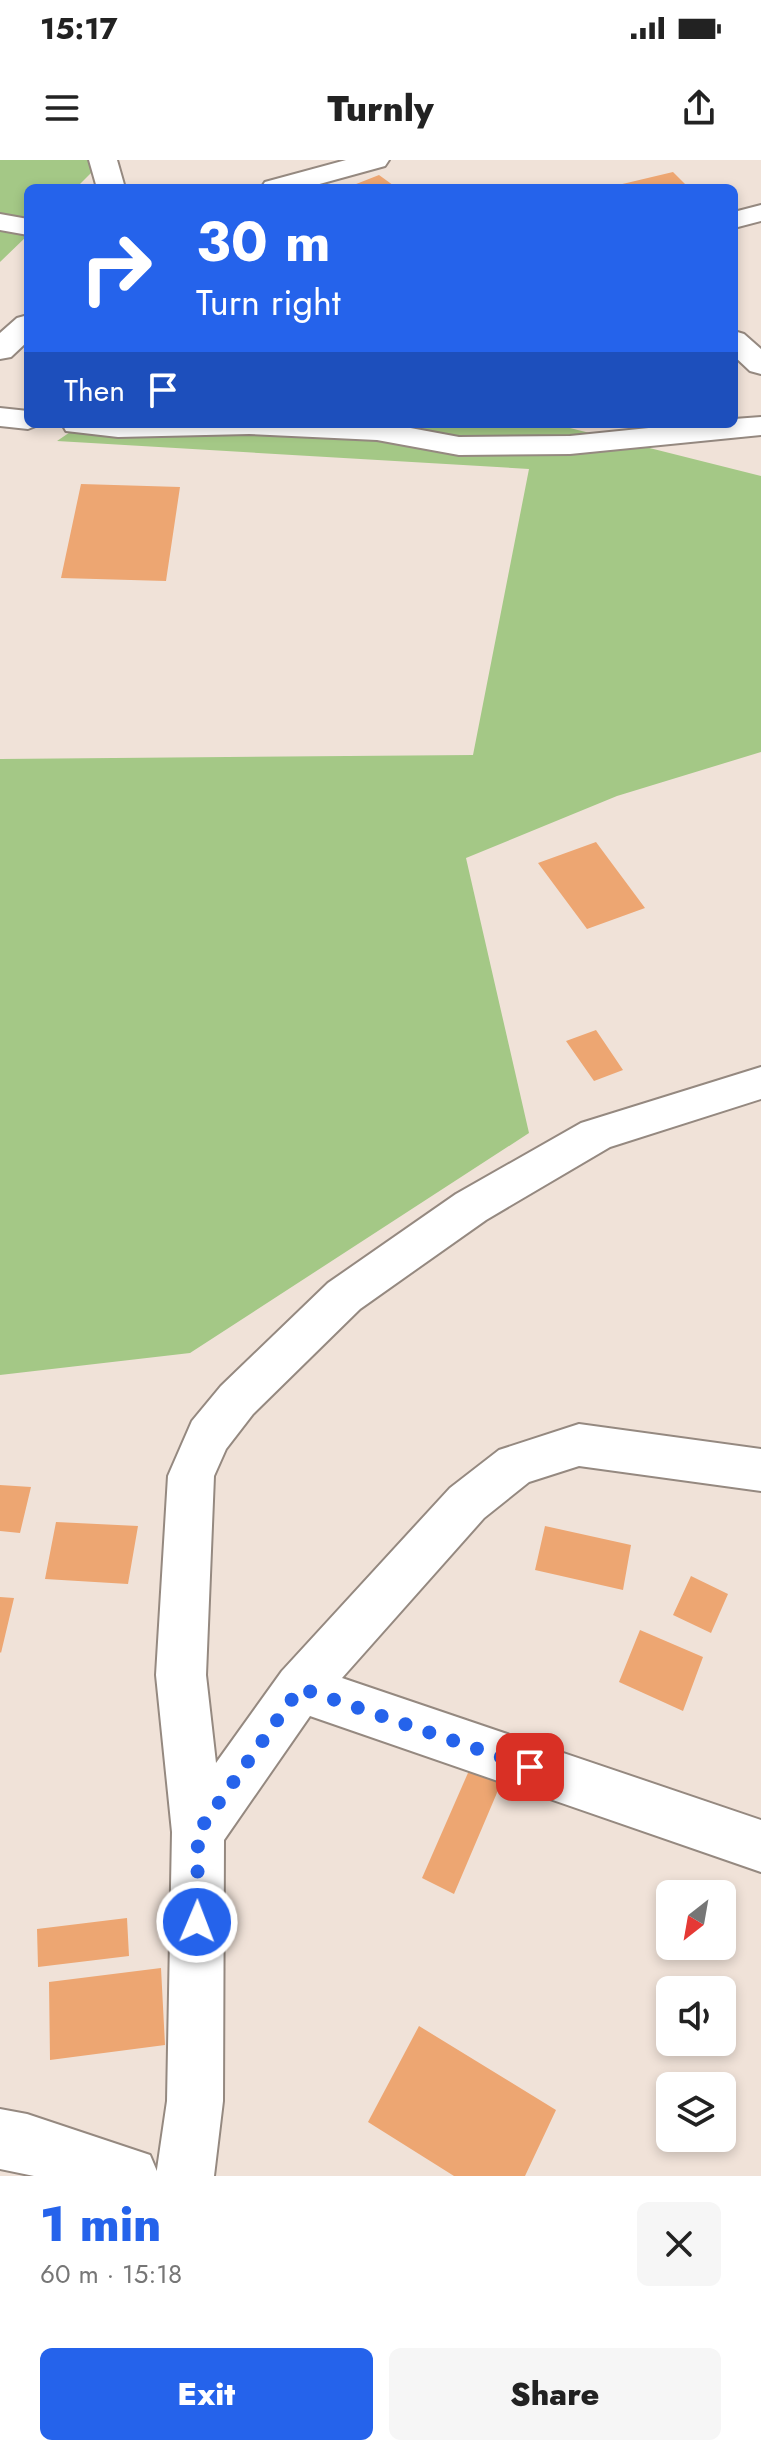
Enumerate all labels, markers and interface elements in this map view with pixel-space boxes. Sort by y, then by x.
text: 15:17 [40,7,118,50]
text: Turnly [327,82,434,134]
icon: menu [40,86,84,130]
icon: share [677,86,721,130]
text: 30 m [196,201,331,282]
icon: right [64,216,168,320]
text: Turn right [196,276,341,328]
icon: arrive [141,368,185,412]
text: Then [64,369,125,412]
pin [496,1733,564,1801]
icon: arrive [508,1745,552,1789]
position arrow [155,1880,239,1964]
north arrow [656,1880,736,1960]
map controls [656,1880,736,2152]
button: sound [656,1976,736,2056]
button: layers [656,2072,736,2152]
text: 1 min [40,2190,161,2259]
button: close [637,2202,721,2286]
text: 60 m · 15:18 [40,2255,182,2293]
button: Exit [40,2348,373,2440]
button: Share [389,2348,721,2440]

